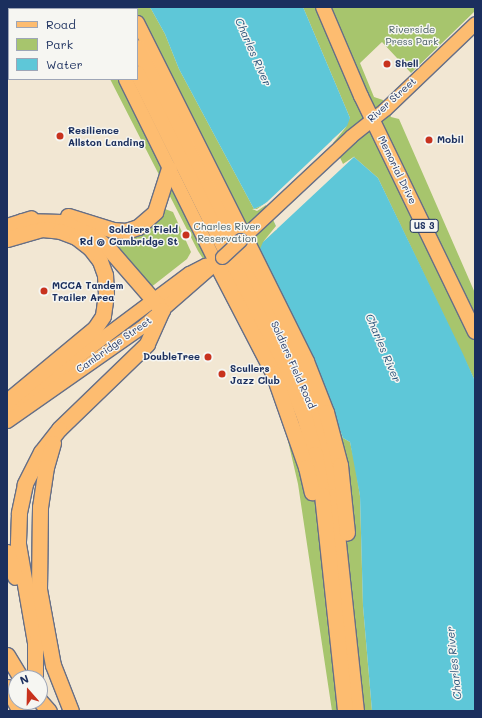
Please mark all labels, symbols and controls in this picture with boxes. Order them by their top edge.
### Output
legend [8,8,138,80]
text: Road [46,16,76,32]
water label: Charles River [232,16,274,88]
park label: Riverside Press Park [386,23,438,46]
text: Park [46,36,73,52]
text: Water [46,56,83,72]
place label: Shell [395,58,418,70]
marker: Shell [382,59,392,69]
street label: River Street [365,75,419,125]
place label: Resilience Allston Landing [68,124,144,148]
marker: Resilience Allston Landing [55,131,65,141]
street label: Memorial Drive [375,134,419,206]
place label: Mobil [437,134,464,146]
marker: Mobil [424,135,434,145]
road number: US 3 [409,219,439,233]
park label: Charles River Reservation [194,220,260,244]
place label: Soldiers Field Rd @ Cambridge St [80,223,178,246]
marker: Soldiers Field Rd @ Cambridge St [181,230,191,240]
place label: MCCA Tandem Trailer Area [52,279,124,302]
marker: MCCA Tandem Trailer Area [39,286,49,296]
water label: Charles River [363,312,403,384]
street label: Cambridge Street [74,315,154,375]
street label: Soldiers Field Road [268,319,318,411]
place label: DoubleTree [143,351,200,363]
marker: DoubleTree [203,352,213,362]
place label: Scullers Jazz Club [230,362,280,386]
marker: Scullers Jazz Club [217,369,227,379]
water label: Charles River [444,626,464,700]
north arrow [8,670,48,710]
text: N [18,671,31,688]

